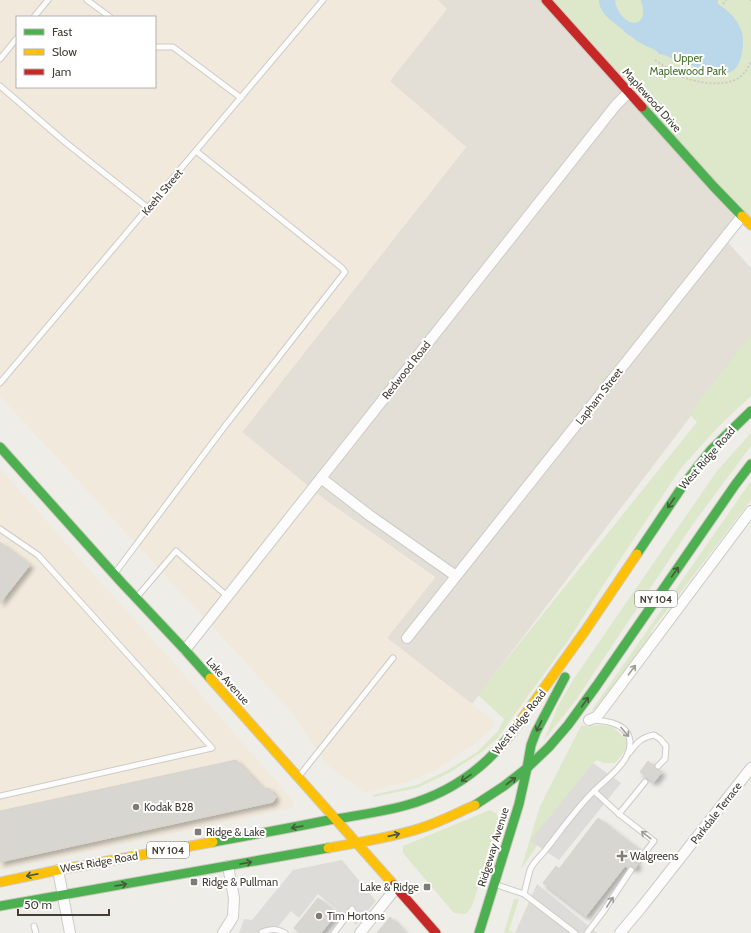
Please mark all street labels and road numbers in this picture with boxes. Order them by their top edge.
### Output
street label: Maplewood Drive [619,65,685,135]
street label: Keehl Street [139,166,186,218]
street label: Redwood Road [379,338,433,402]
street label: Lapham Street [572,364,626,427]
street label: West Ridge Road [676,424,738,492]
road number: NY 104 [635,591,677,607]
street label: Lake Avenue [203,655,253,708]
street label: West Ridge Road [489,687,549,757]
street label: Parkdale Terrace [687,779,745,847]
street label: Ridgeway Avenue [474,805,512,888]
road number: NY 104 [147,842,189,858]
street label: West Ridge Road [59,848,139,876]

